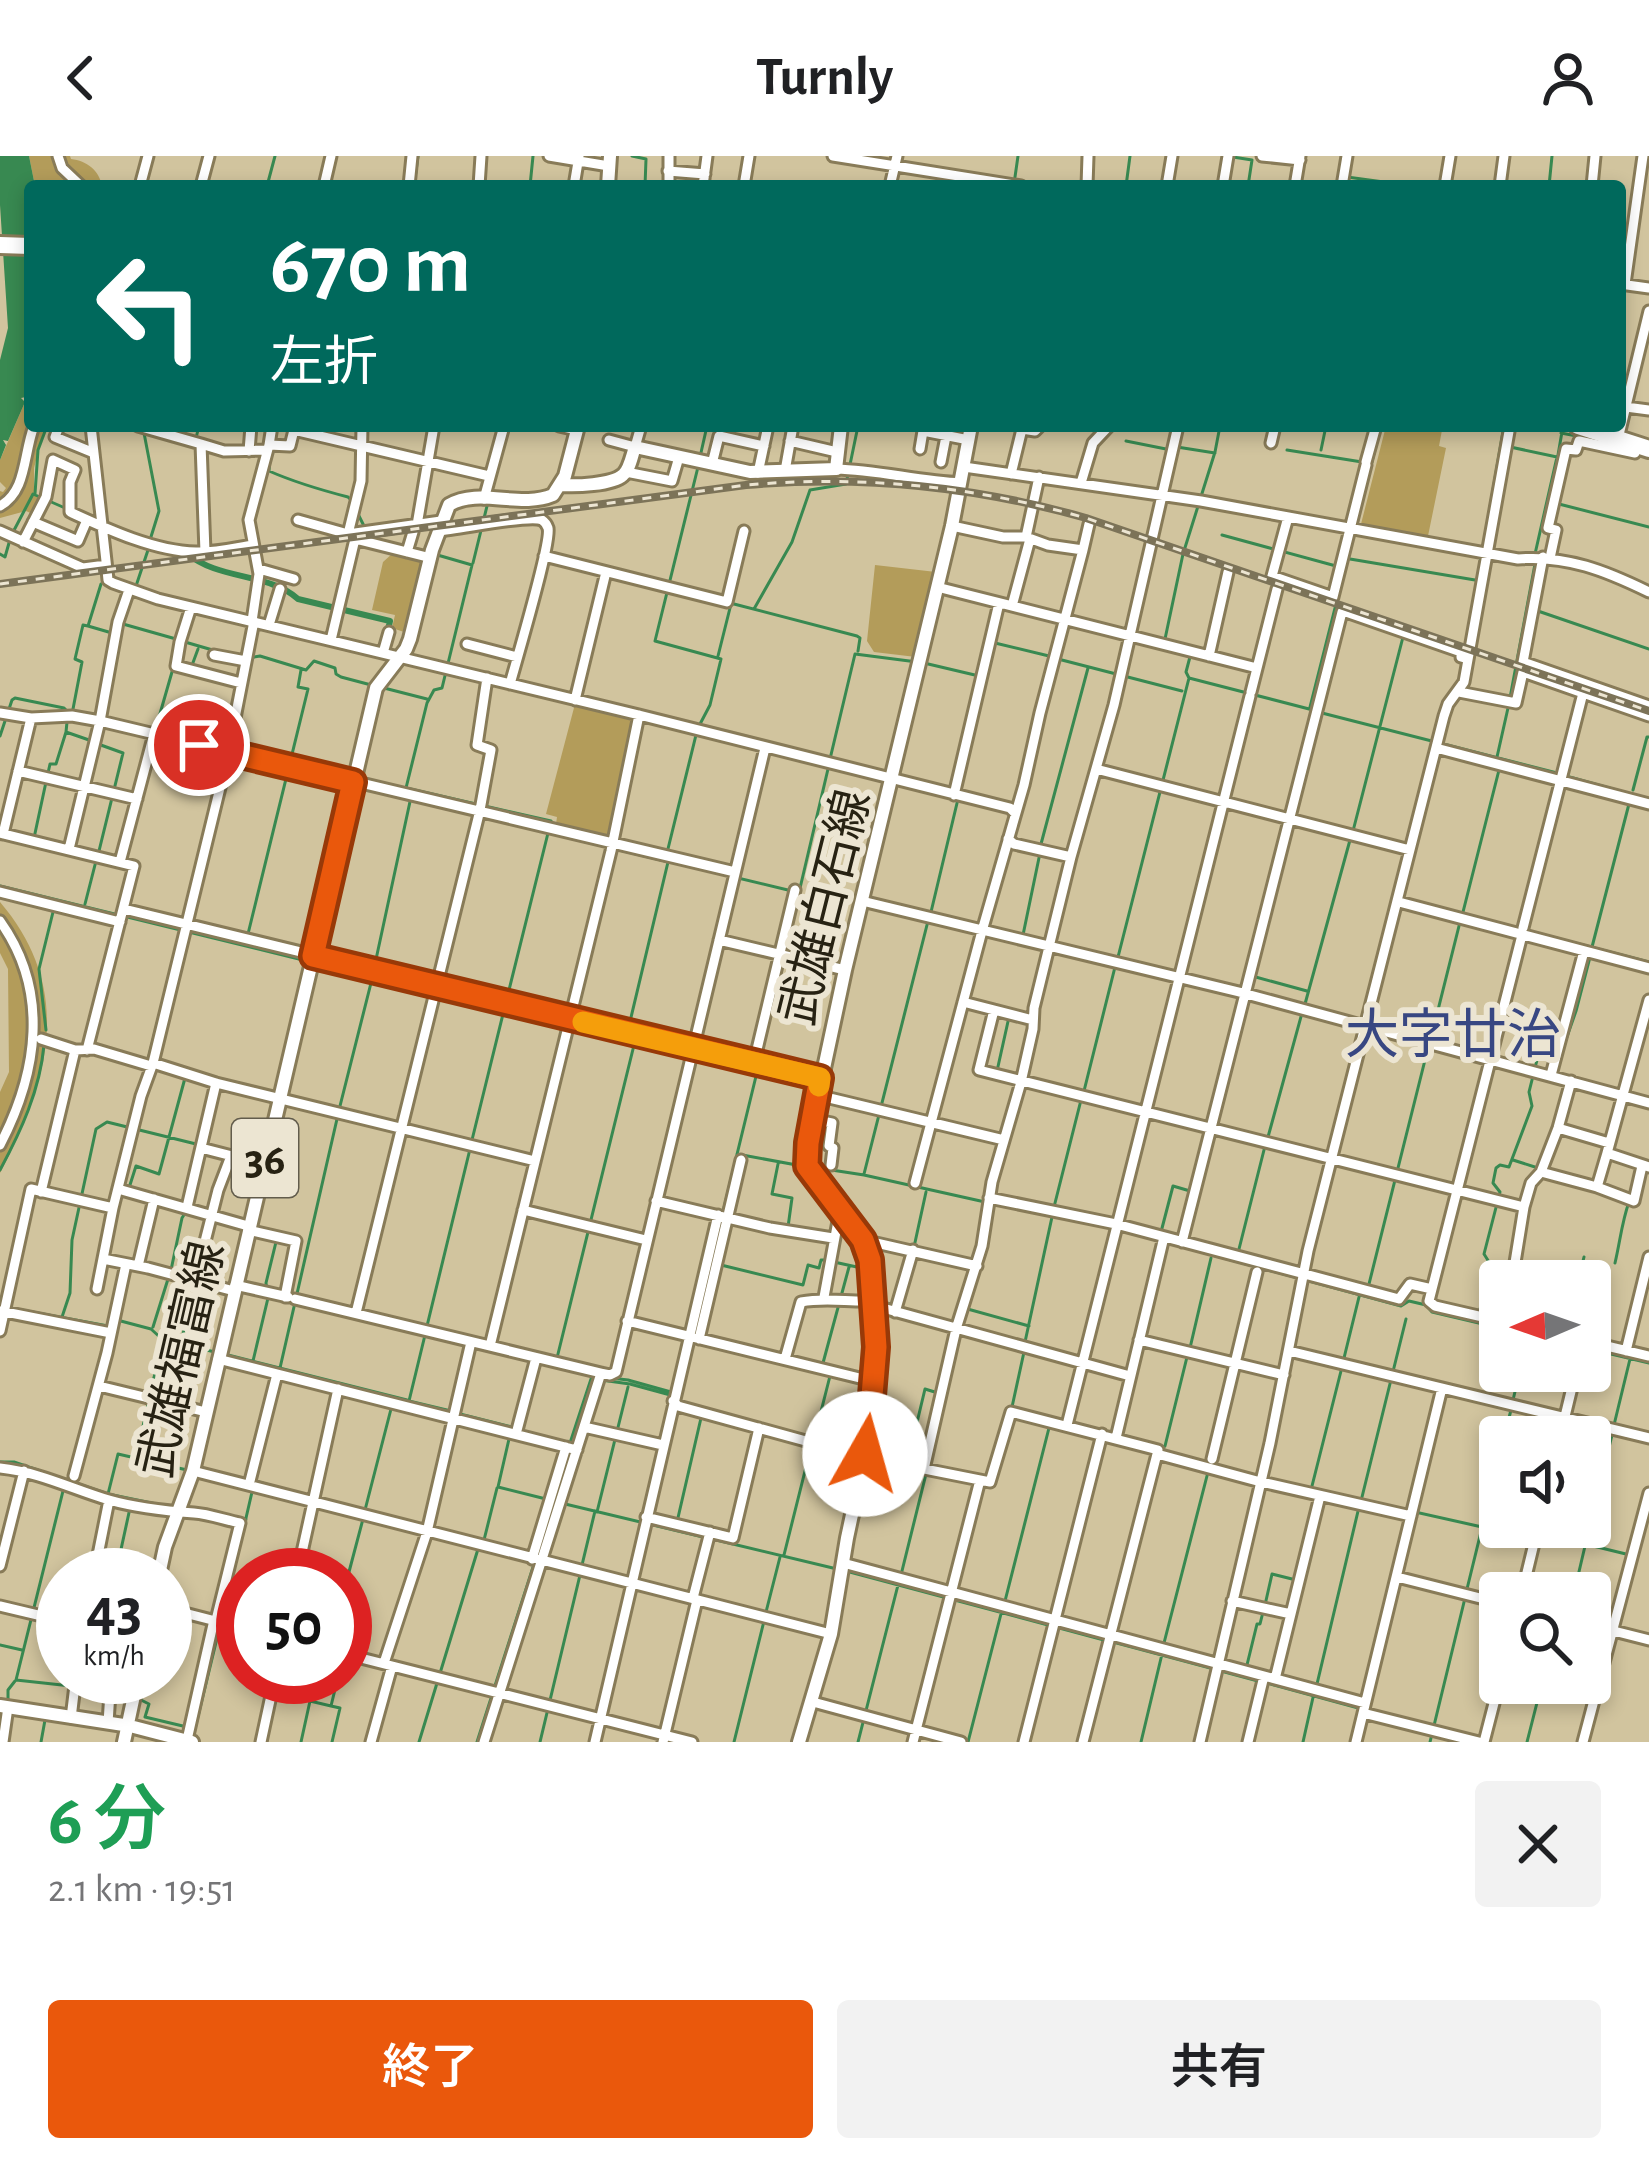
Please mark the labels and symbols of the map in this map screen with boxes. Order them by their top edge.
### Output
pin [148,694,250,796]
street label: 武雄白石線 [772,785,879,1030]
district label: 大字廿治 [1345,1007,1561,1064]
road number: 36 [232,1119,298,1197]
street label: 武雄福富線 [130,1237,233,1482]
north arrow [1479,1260,1611,1392]
position arrow [802,1391,928,1517]
speed limit sign: 50 [216,1548,372,1704]

